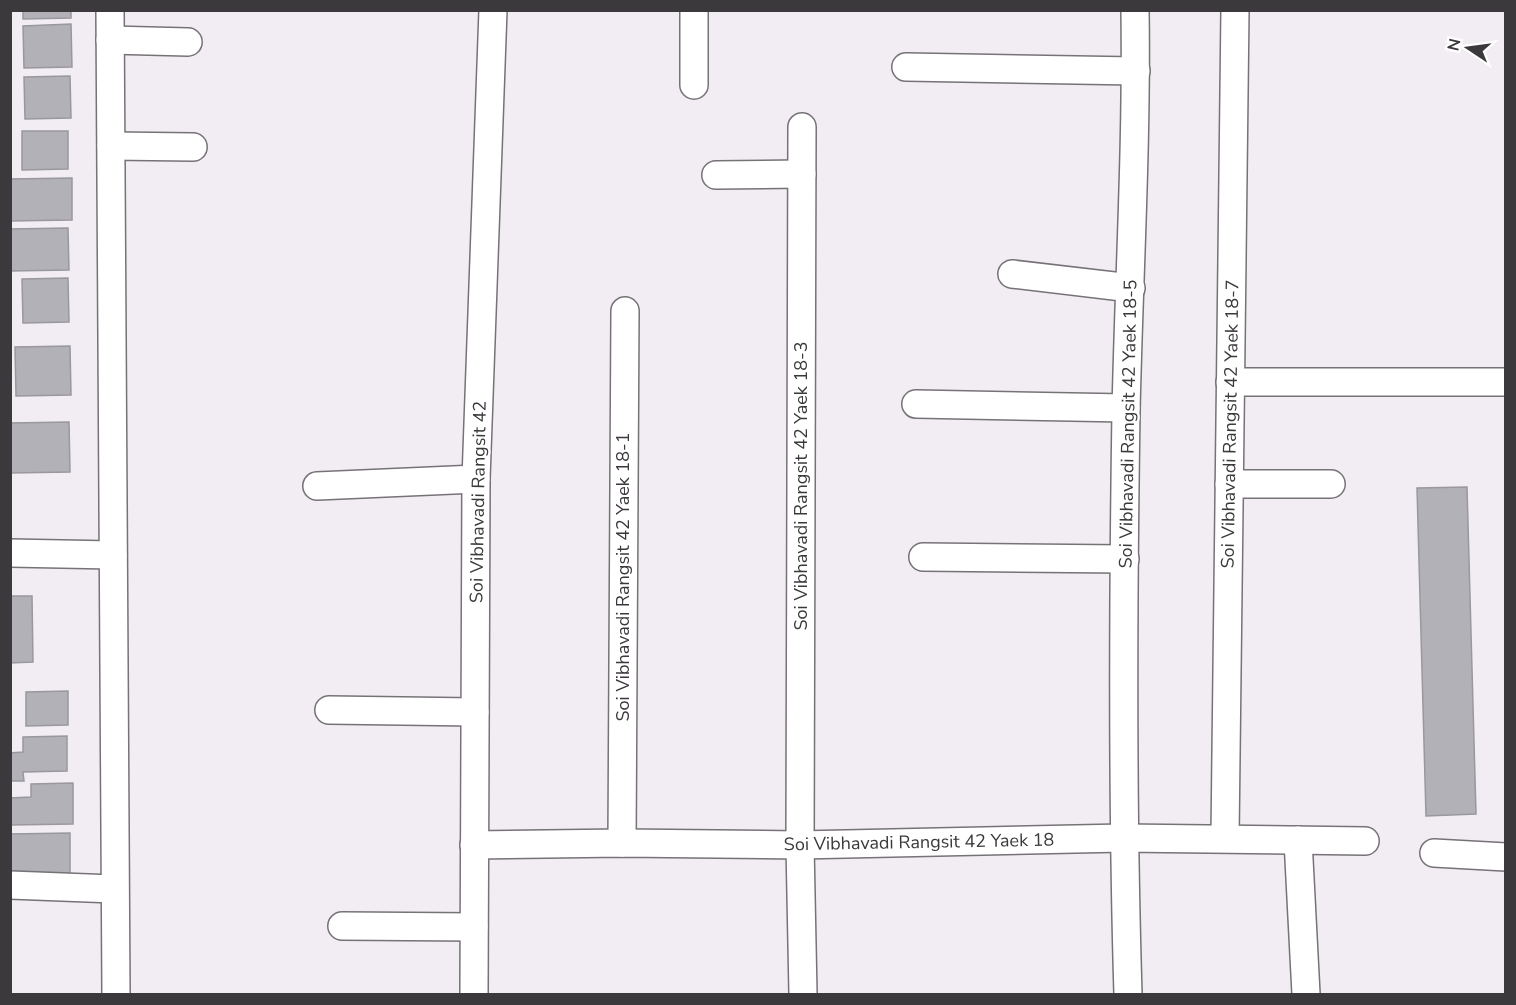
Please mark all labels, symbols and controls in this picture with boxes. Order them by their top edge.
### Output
north arrow [1438,18,1498,78]
text: N [1442,37,1466,53]
street label: Soi Vibhavadi Rangsit 42 Yaek 18-5 [1113,279,1143,569]
street label: Soi Vibhavadi Rangsit 42 Yaek 18-7 [1215,279,1245,569]
street label: Soi Vibhavadi Rangsit 42 Yaek 18-3 [789,342,813,630]
street label: Soi Vibhavadi Rangsit 42 [464,401,492,603]
street label: Soi Vibhavadi Rangsit 42 Yaek 18-1 [611,433,635,721]
street label: Soi Vibhavadi Rangsit 42 Yaek 18 [784,828,1054,856]

